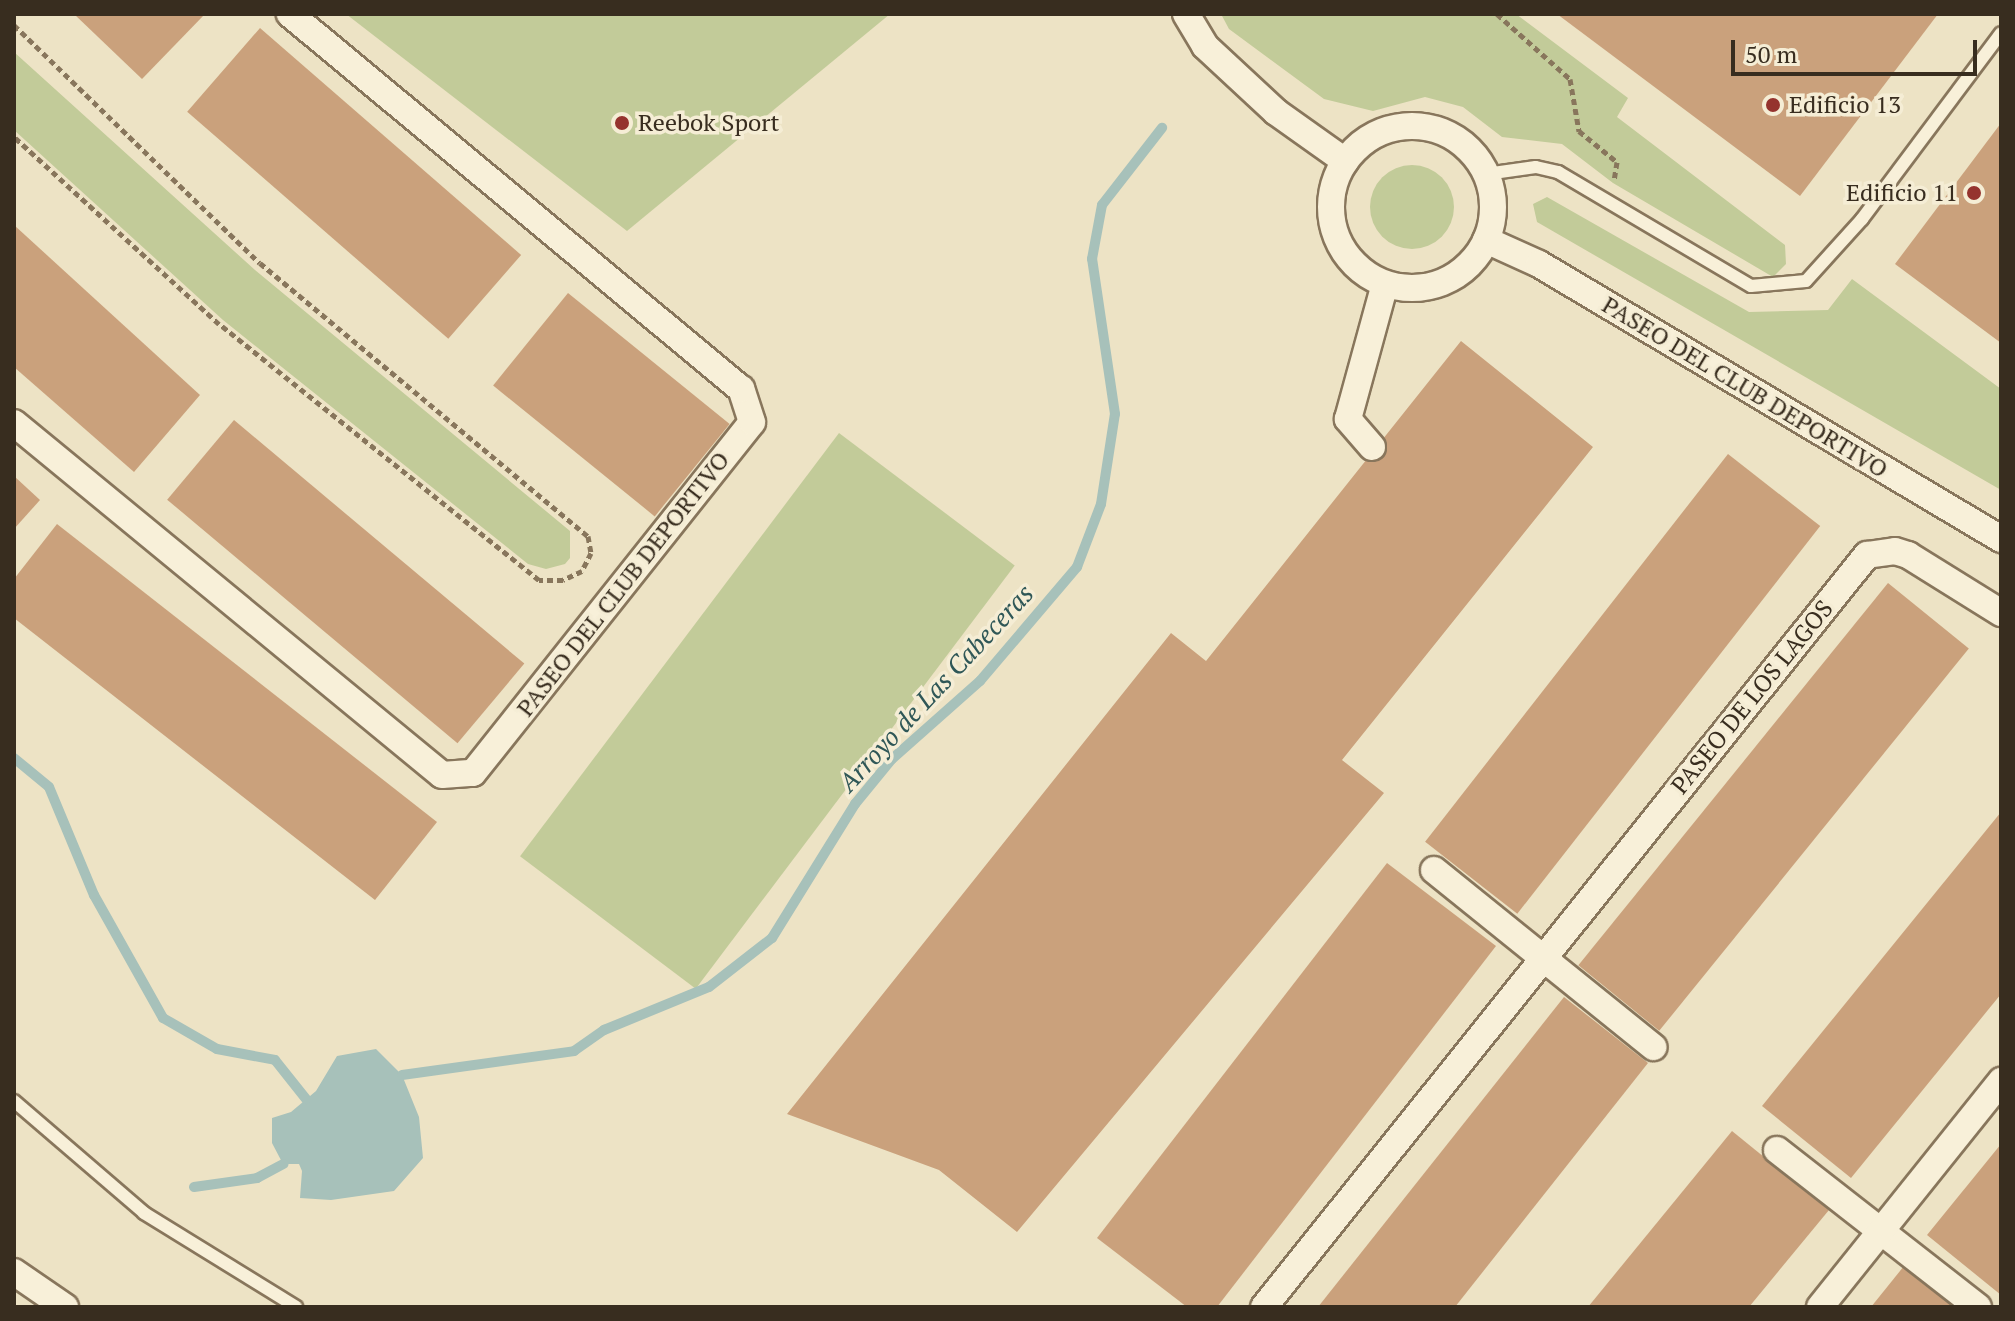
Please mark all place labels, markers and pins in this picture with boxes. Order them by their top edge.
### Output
place label: Edificio 13 [1789,91,1901,119]
marker: Edificio 13 [1764,96,1782,114]
place label: Reebok Sport [638,109,779,137]
marker: Reebok Sport [613,114,631,132]
place label: Edificio 11 [1846,179,1958,207]
marker: Edificio 11 [1965,184,1983,202]

